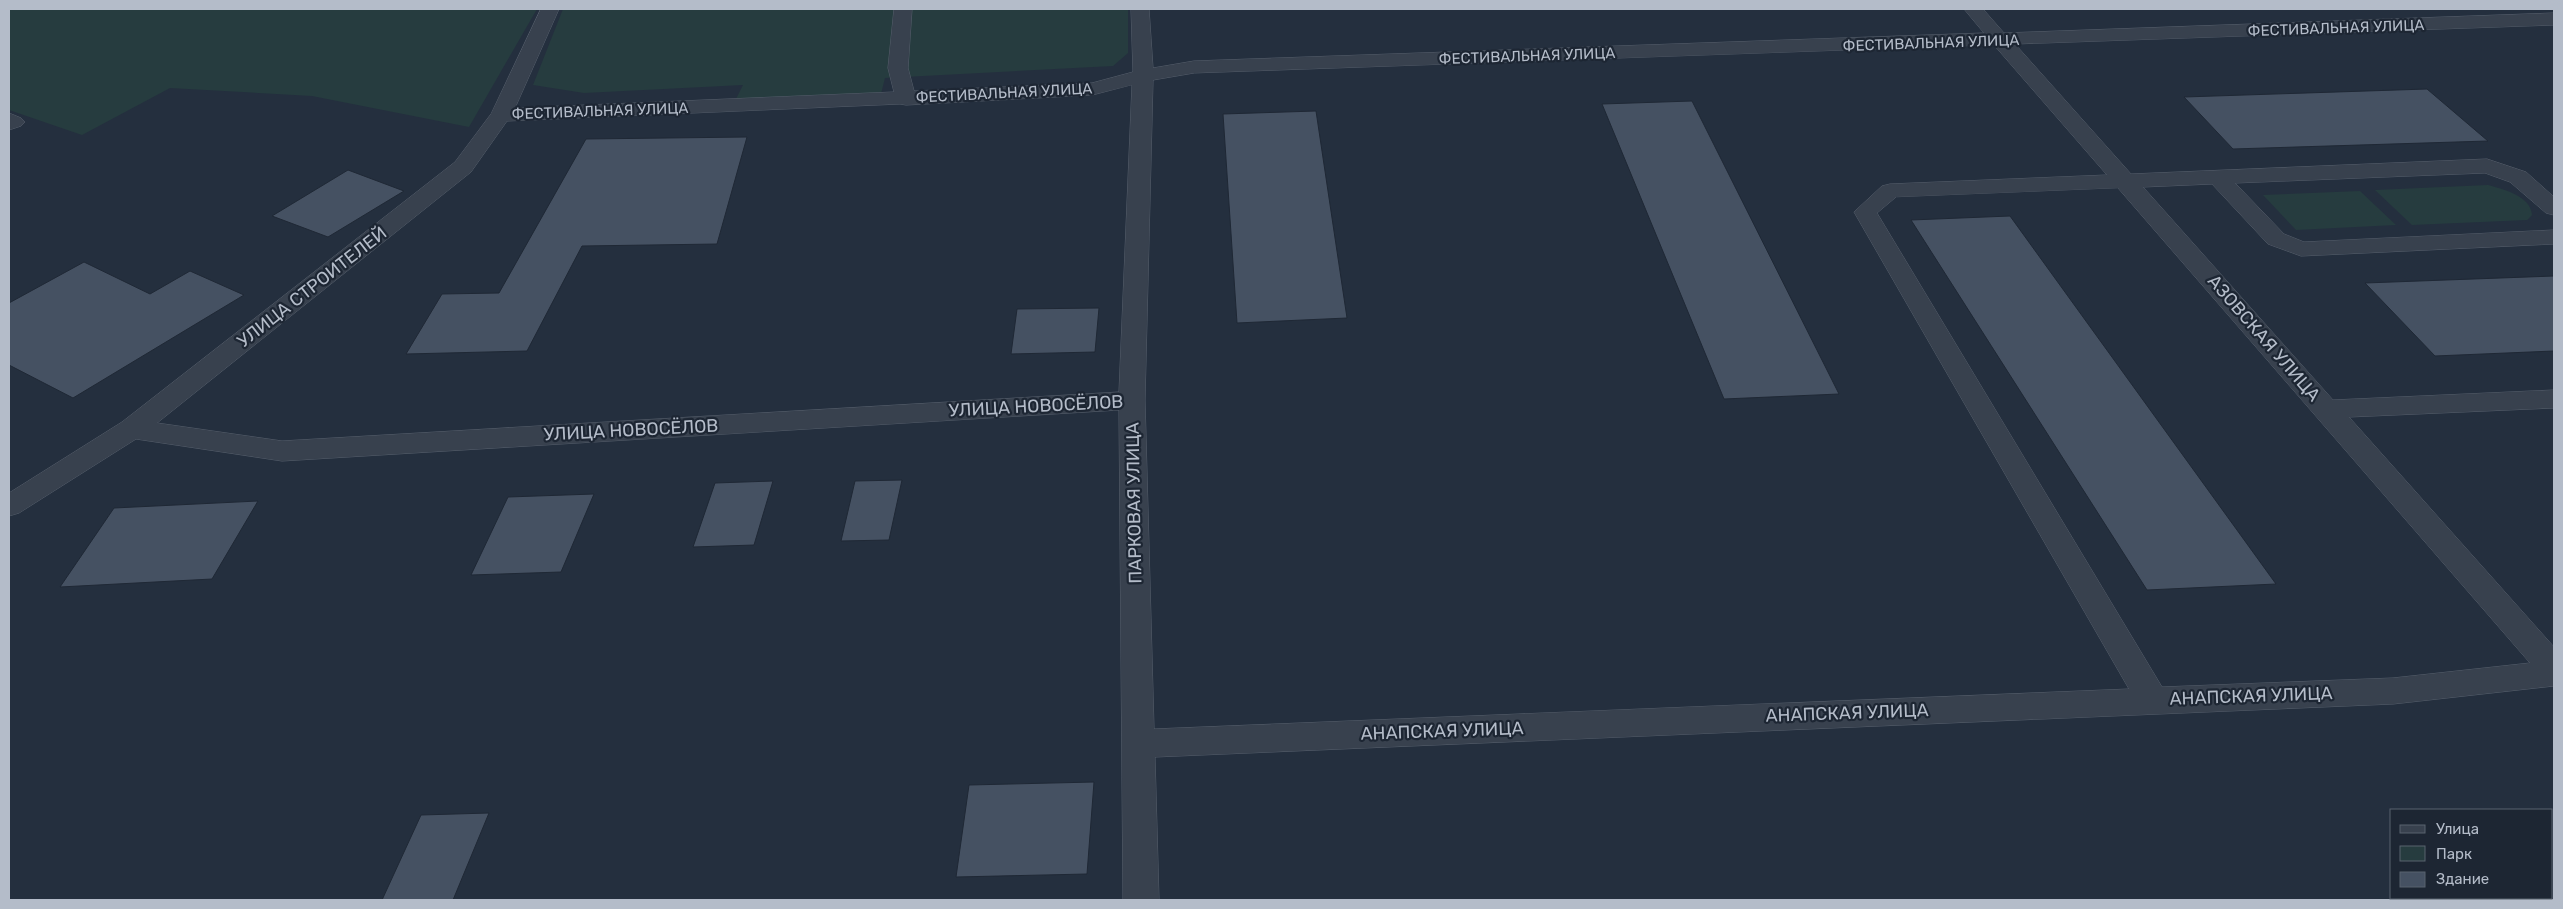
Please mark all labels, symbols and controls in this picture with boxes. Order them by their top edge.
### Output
street label: ФЕСТИВАЛЬНАЯ УЛИЦА [2247,16,2425,40]
street label: ФЕСТИВАЛЬНАЯ УЛИЦА [1842,31,2020,55]
street label: ФЕСТИВАЛЬНАЯ УЛИЦА [1438,44,1616,68]
street label: ФЕСТИВАЛЬНАЯ УЛИЦА [915,79,1093,107]
street label: ФЕСТИВАЛЬНАЯ УЛИЦА [511,99,689,123]
street label: УЛИЦА СТРОИТЕЛЕЙ [233,222,391,352]
street label: АЗОВСКАЯ УЛИЦА [2203,270,2325,406]
street label: УЛИЦА НОВОСЁЛОВ [948,390,1124,422]
street label: УЛИЦА НОВОСЁЛОВ [543,414,719,446]
street label: ПАРКОВАЯ УЛИЦА [1122,422,1146,584]
street label: АНАПСКАЯ УЛИЦА [2169,682,2333,710]
street label: АНАПСКАЯ УЛИЦА [1765,699,1929,727]
street label: АНАПСКАЯ УЛИЦА [1360,717,1524,745]
legend [2390,809,2553,899]
text: Улица [2436,820,2479,838]
text: Парк [2436,845,2472,863]
text: Здание [2436,870,2489,888]

